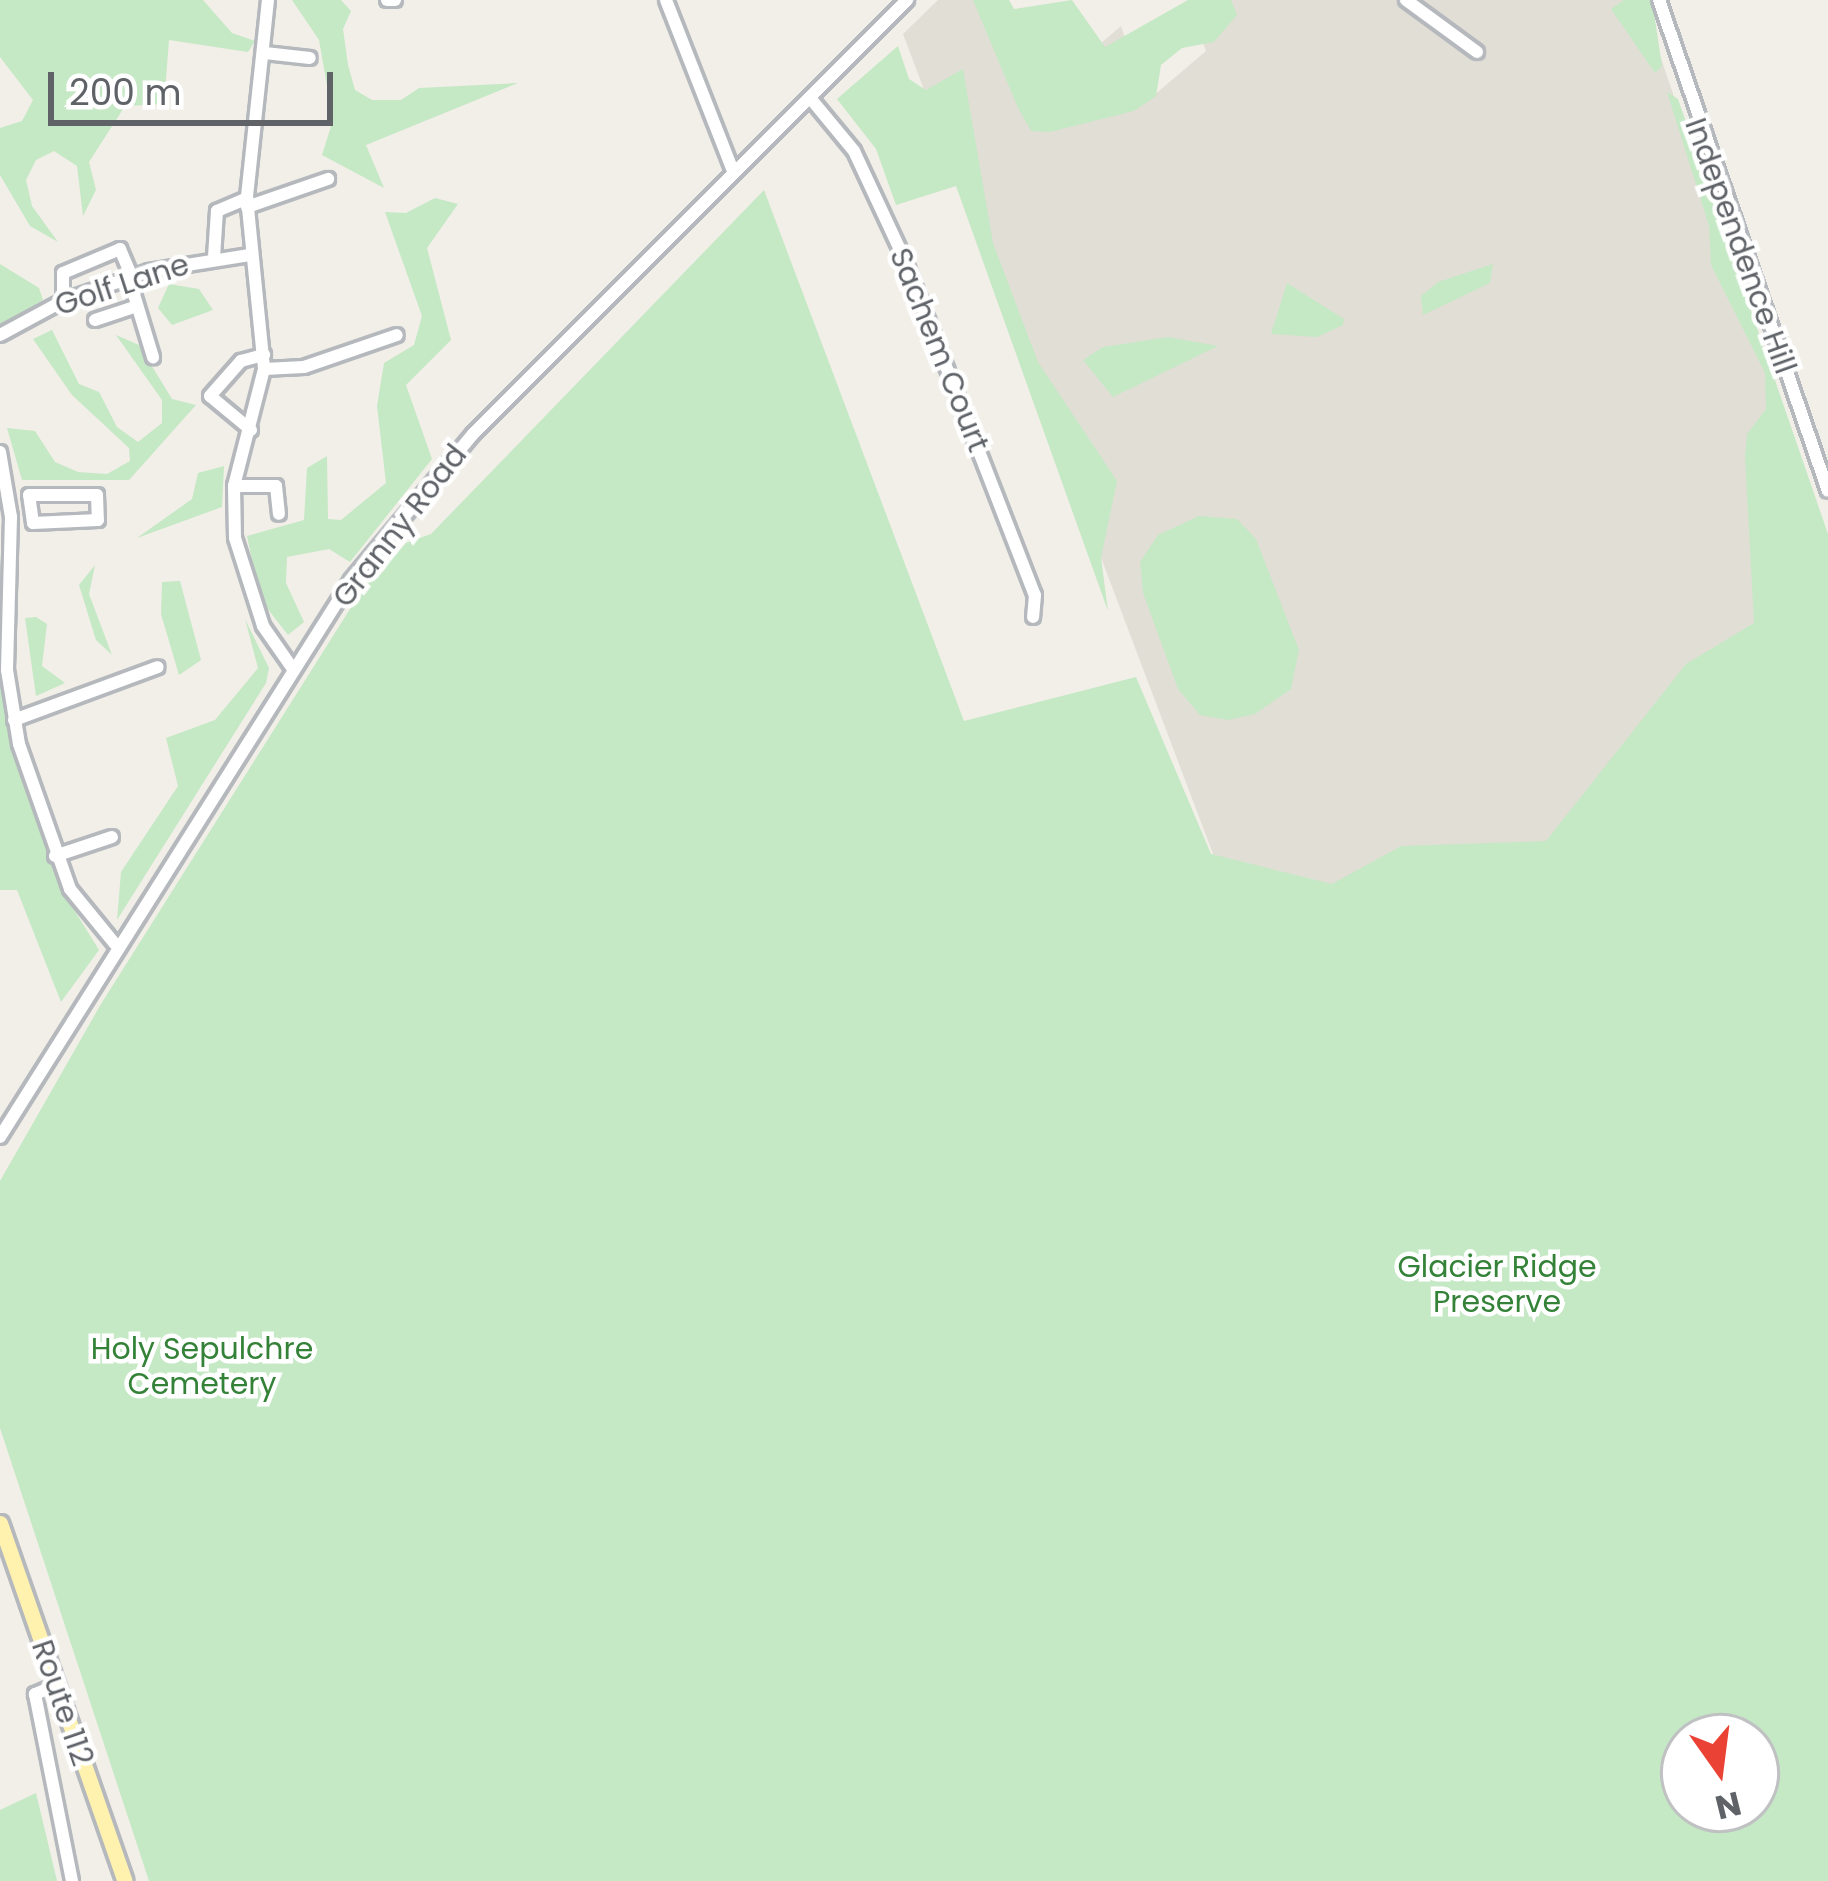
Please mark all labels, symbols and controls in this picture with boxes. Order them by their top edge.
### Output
scale bar [54,48,339,122]
text: 200 m [69,67,182,118]
street label: Independence Hill [1677,113,1803,379]
street label: Sachem Court [882,243,996,457]
street label: Golf Lane [50,246,194,324]
street label: Granny Road [325,438,475,614]
park label: Glacier Ridge Preserve [1397,1249,1597,1320]
park label: Holy Sepulchre Cemetery [91,1331,313,1402]
street label: Route 112 [24,1635,100,1771]
north arrow [1660,1713,1780,1833]
text: N [1710,1780,1746,1831]

